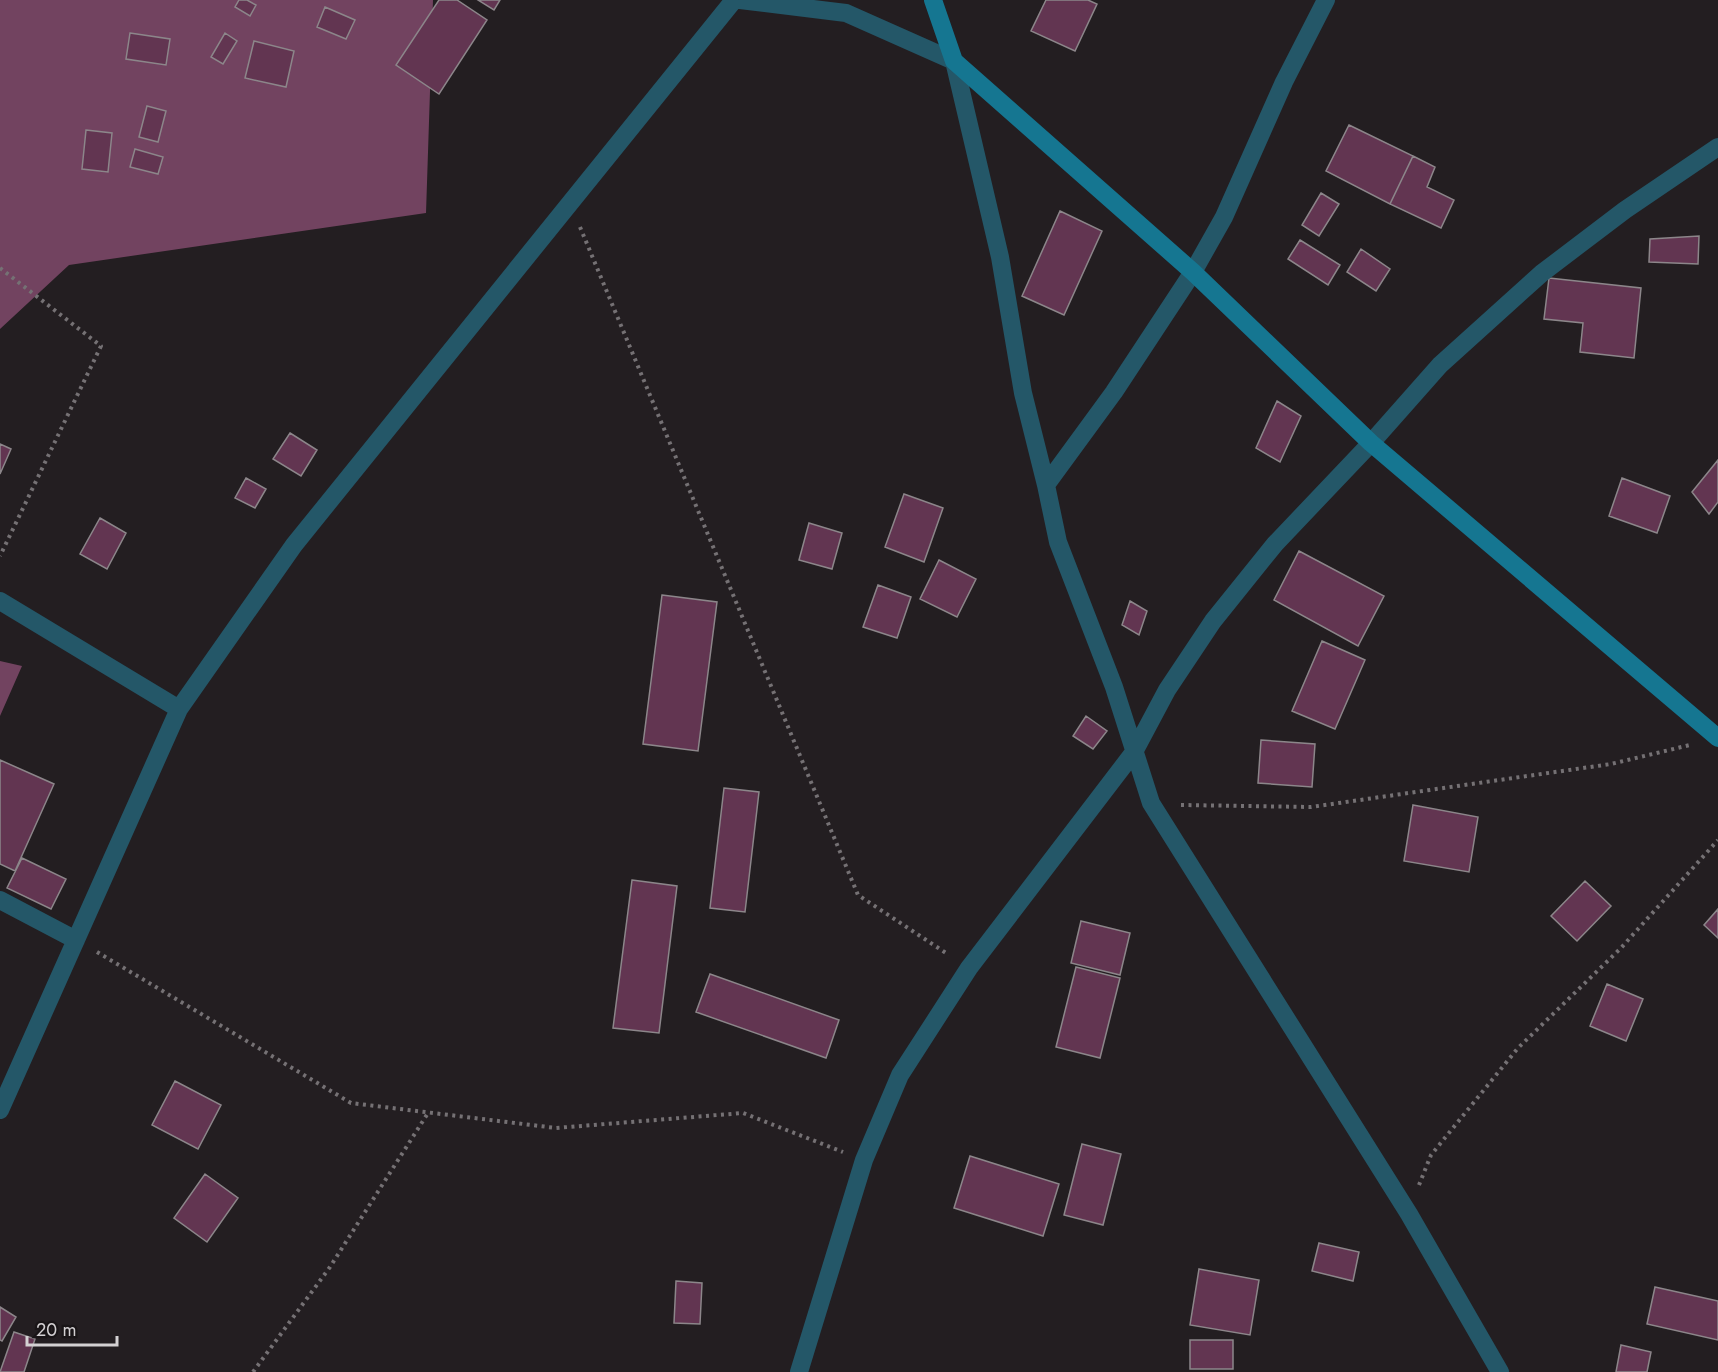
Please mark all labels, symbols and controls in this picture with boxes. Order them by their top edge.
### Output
scale bar [27,1309,117,1347]
text: 20 m [36,1317,76,1343]

